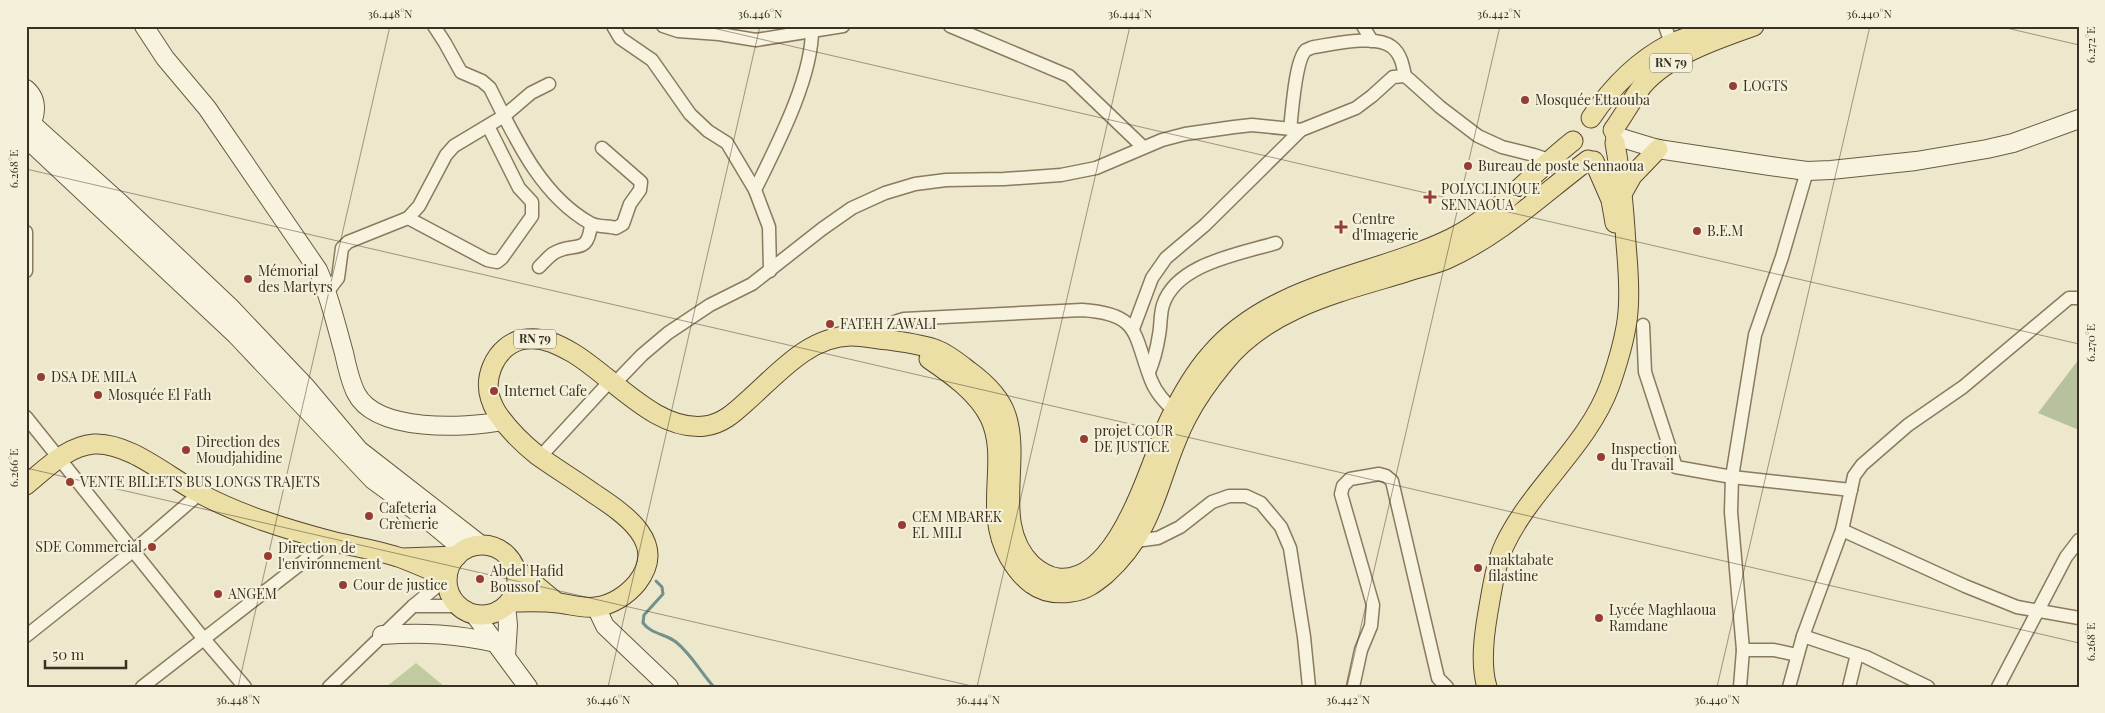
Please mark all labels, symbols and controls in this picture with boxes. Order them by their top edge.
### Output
text: 36.448°N [367,5,413,21]
text: 36.446°N [737,5,783,21]
text: 36.444°N [1108,5,1153,21]
text: 36.442°N [1477,5,1522,21]
text: 36.440°N [1846,5,1892,21]
text: 6.272°E [2082,27,2098,63]
road number: RN 79 [1650,54,1692,72]
place label: LOGTS [1743,76,1788,95]
marker: LOGTS [1727,80,1739,92]
place label: Mosquée Ettaouba [1535,90,1650,109]
marker: Mosquée Ettaouba [1519,94,1531,106]
text: 6.268°E [5,150,21,188]
place label: Bureau de poste Sennaoua [1478,156,1644,175]
marker: Bureau de poste Sennaoua [1462,160,1474,172]
place label: POLYCLINIQUE SENNAOUA [1441,179,1540,214]
marker: POLYCLINIQUE SENNAOUA [1423,190,1437,204]
place label: Centre d'Imagerie [1352,209,1419,244]
marker: Centre d'Imagerie [1334,220,1348,234]
place label: B.E.M [1707,221,1744,240]
marker: B.E.M [1691,225,1703,237]
place label: Mémorial des Martyrs [258,261,333,296]
marker: Mémorial des Martyrs [242,273,254,285]
place label: FATEH ZAWALI [840,314,937,333]
marker: FATEH ZAWALI [824,318,836,330]
text: 6.270°E [2082,324,2098,362]
road number: RN 79 [514,329,556,348]
place label: DSA DE MILA [51,367,137,386]
marker: DSA DE MILA [35,371,47,383]
place label: Internet Cafe [504,381,587,400]
place label: Mosquée El Fath [108,385,212,404]
marker: Internet Cafe [488,385,500,397]
marker: Mosquée El Fath [92,389,104,401]
place label: projet COUR DE JUSTICE [1094,421,1174,456]
place label: Direction des Moudjahidine [196,432,283,467]
marker: projet COUR DE JUSTICE [1078,433,1090,445]
place label: Inspection du Travail [1611,439,1678,474]
marker: Direction des Moudjahidine [180,444,192,456]
text: 6.266°E [5,449,21,487]
marker: Inspection du Travail [1595,451,1607,463]
place label: VENTE BILLETS BUS LONGS TRAJETS [79,472,320,491]
marker: VENTE BILLETS BUS LONGS TRAJETS [64,476,76,488]
place label: Cafeteria Crèmerie [379,498,439,533]
place label: CEM MBAREK EL MILI [912,507,1003,542]
marker: Cafeteria Crèmerie [363,510,375,522]
marker: CEM MBAREK EL MILI [896,519,908,531]
place label: SDE Commercial [35,537,142,556]
place label: Direction de l'environnement [278,538,382,573]
marker: SDE Commercial [146,541,158,553]
marker: Direction de l'environnement [262,550,274,562]
place label: maktabate filastine [1488,550,1554,585]
place label: Abdel Hafid Boussof [489,561,564,596]
marker: maktabate filastine [1472,562,1484,574]
marker: Abdel Hafid Boussof [474,573,486,585]
place label: Cour de justice [353,575,448,594]
marker: Cour de justice [337,579,349,591]
place label: ANGEM [227,584,277,603]
marker: ANGEM [212,588,224,600]
place label: Lycée Maghlaoua Ramdane [1609,600,1716,635]
marker: Lycée Maghlaoua Ramdane [1593,612,1605,624]
text: 6.268°E [2082,623,2098,661]
scale bar [45,638,126,670]
text: 50 m [52,644,85,664]
text: 36.448°N [215,691,261,707]
text: 36.446°N [585,691,631,707]
text: 36.444°N [956,691,1001,707]
text: 36.442°N [1326,691,1371,707]
text: 36.440°N [1694,691,1740,707]

